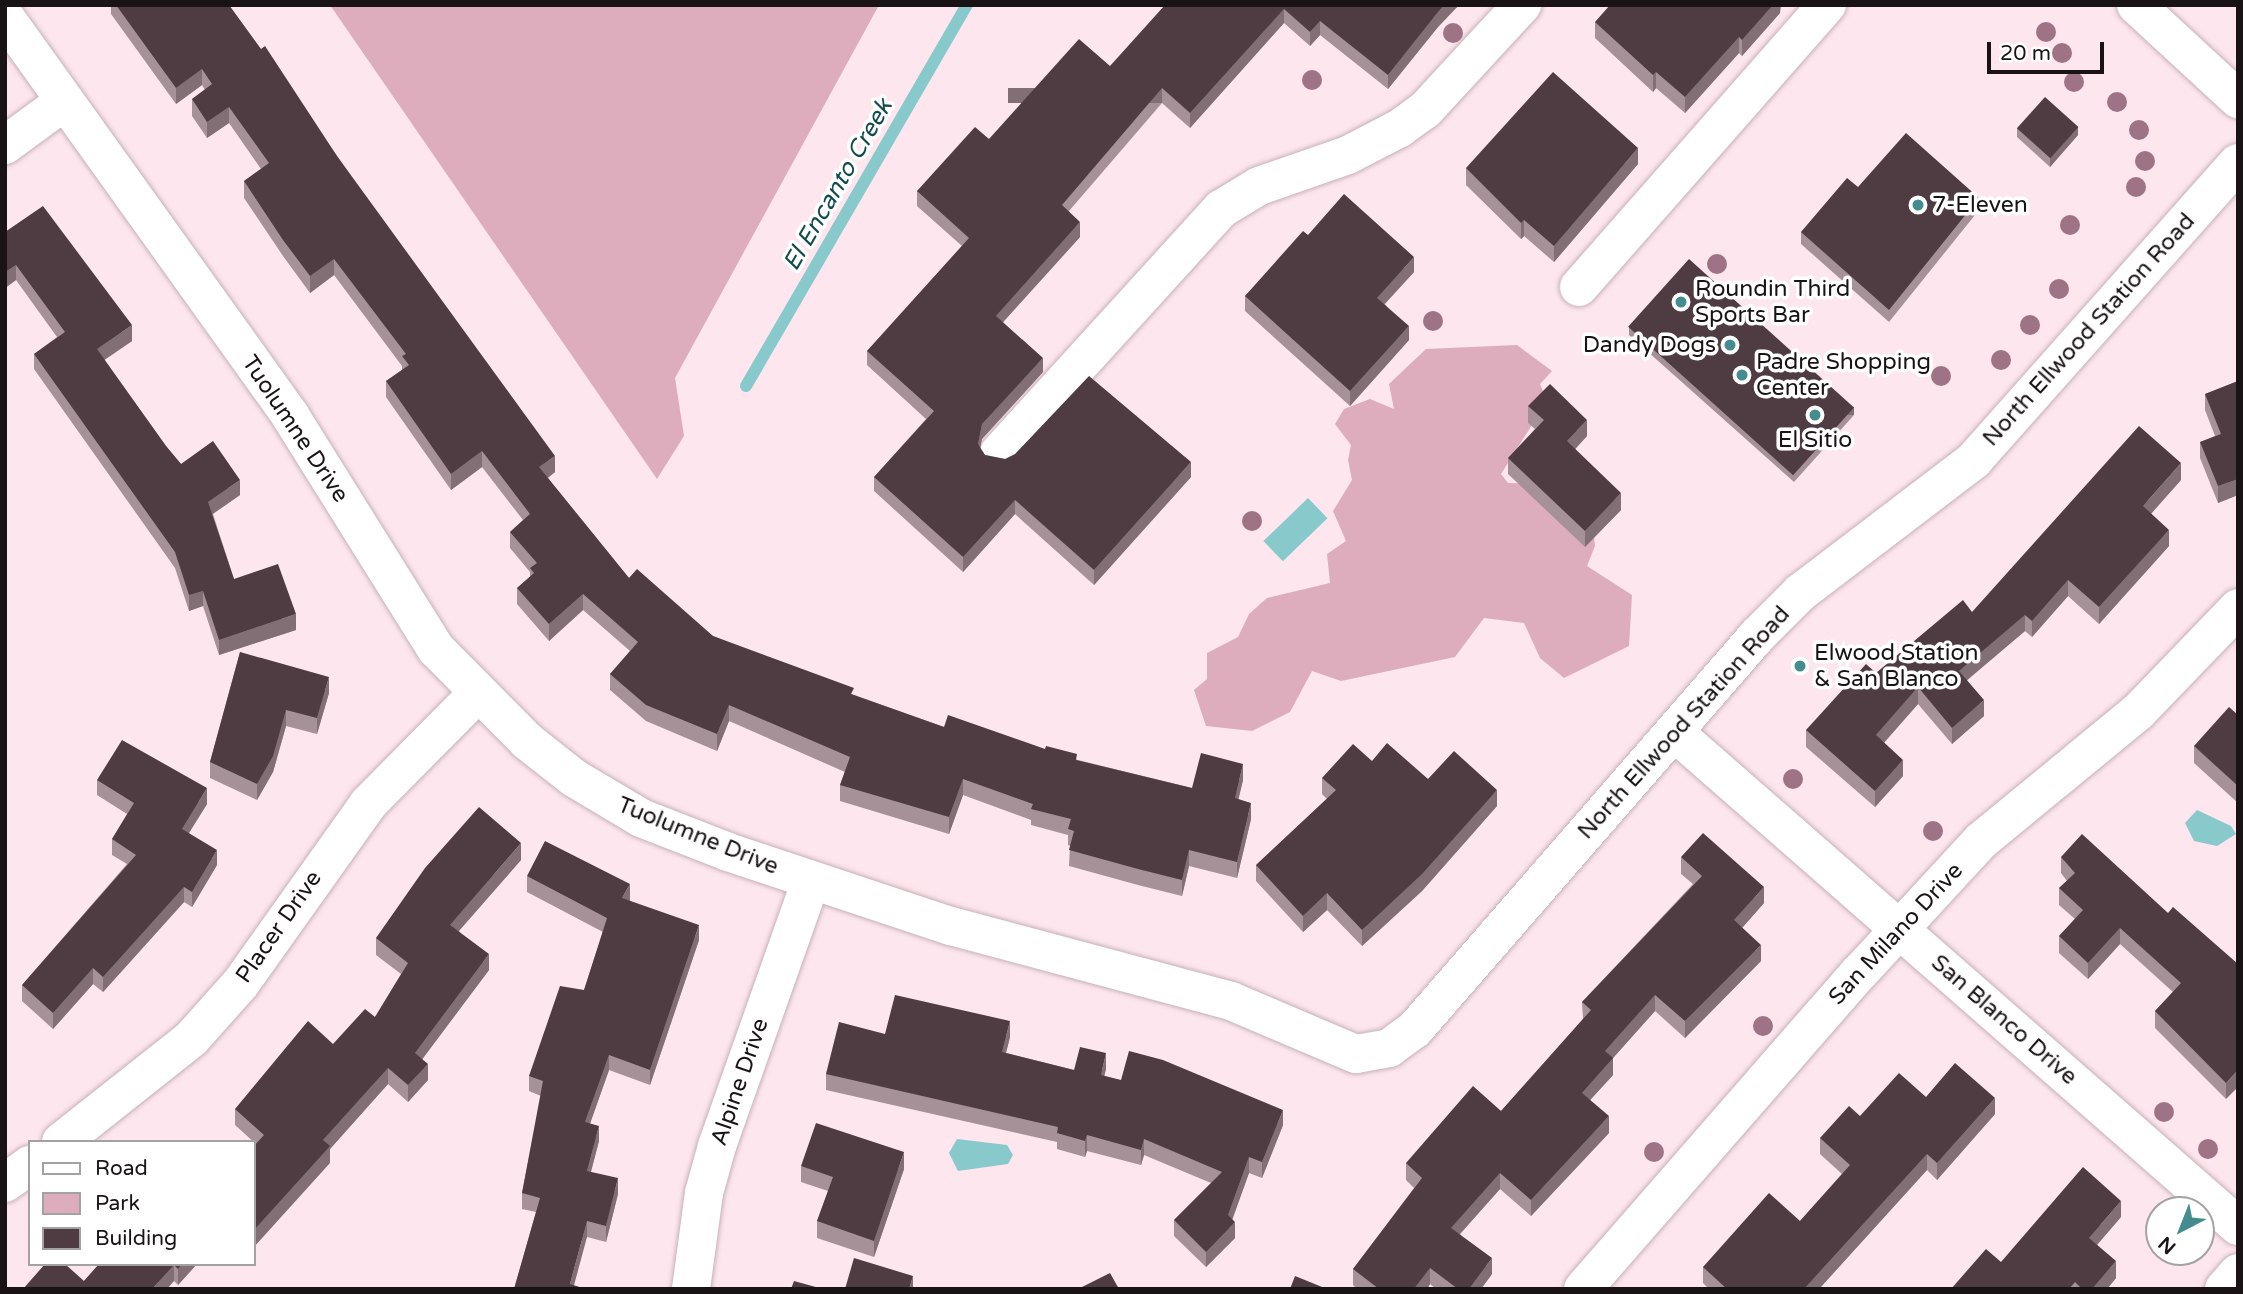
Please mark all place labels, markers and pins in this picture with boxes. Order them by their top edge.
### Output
place label: 7-Eleven [1932,191,2028,219]
marker: 7-Eleven [1910,197,1926,213]
place label: Roundin Third Sports Bar [1695,275,1850,329]
marker: Roundin Third Sports Bar [1673,294,1689,310]
place label: Dandy Dogs [1583,331,1716,359]
marker: Dandy Dogs [1722,337,1738,353]
place label: Padre Shopping Center [1756,348,1931,402]
marker: Padre Shopping Center [1734,367,1750,383]
marker: El Sitio [1807,407,1823,423]
place label: El Sitio [1778,426,1852,454]
place label: Elwood Station & San Blanco [1814,639,1979,693]
marker: Elwood Station & San Blanco [1792,658,1808,674]

